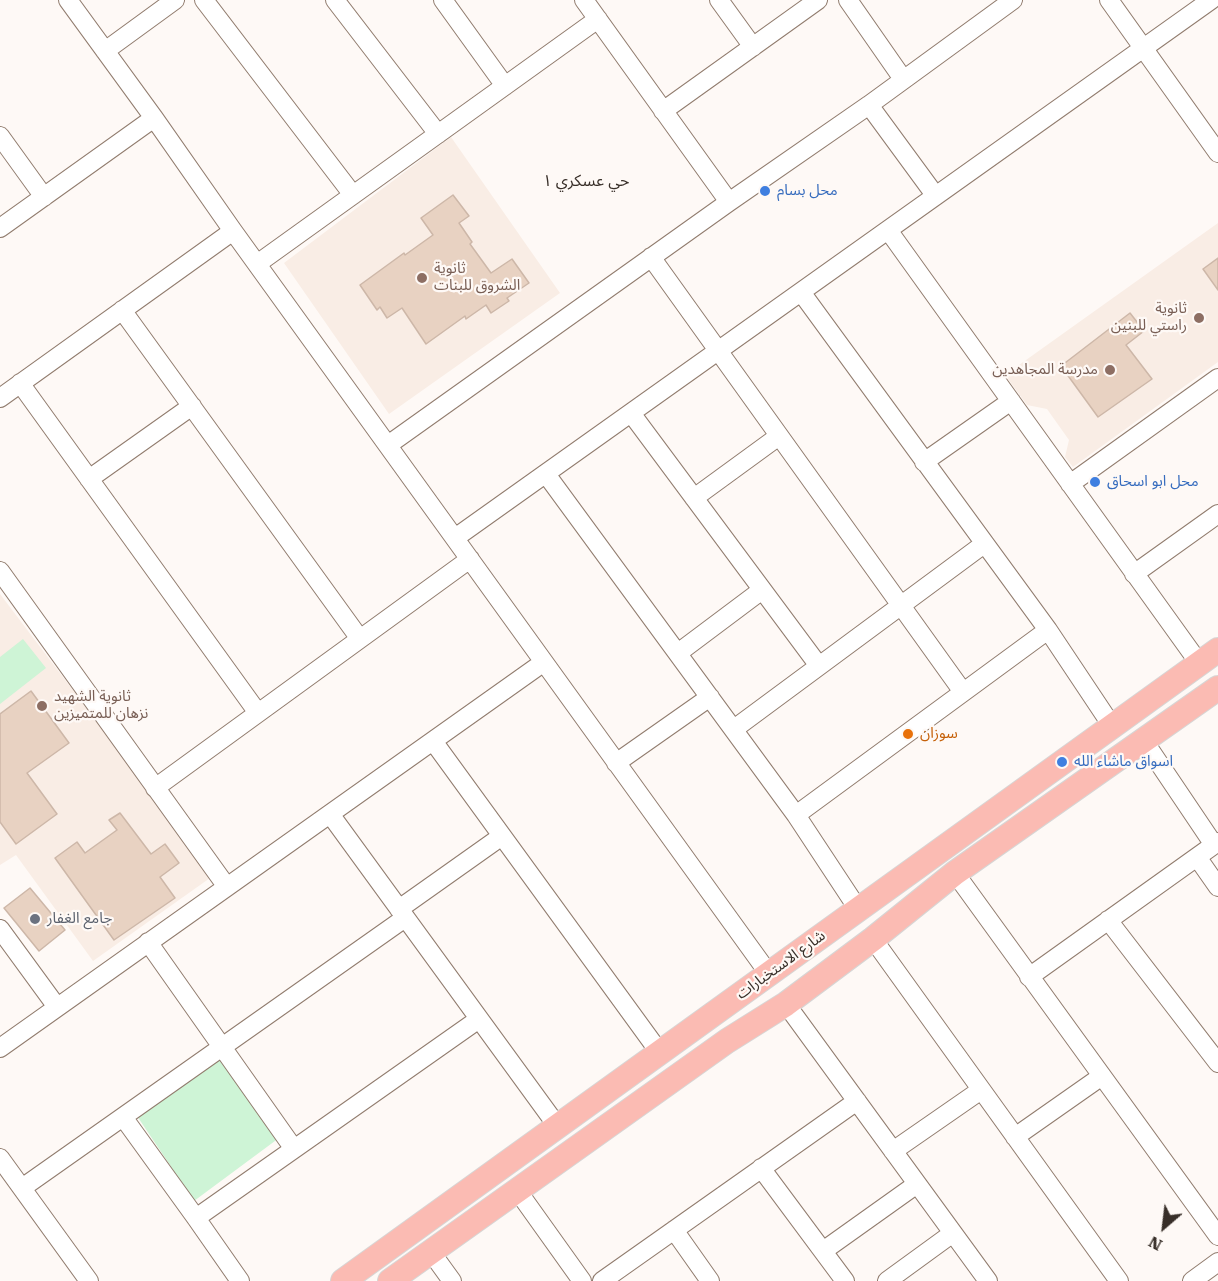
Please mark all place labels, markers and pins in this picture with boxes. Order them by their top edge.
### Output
place label: محل بسام [777,182,838,200]
marker: محل بسام [758,184,772,198]
place label: ثانوية الشروق للبنات [434,260,520,295]
marker: ثانوية الشروق للبنات [415,271,429,285]
place label: ثانوية راستي للبنين [1111,300,1187,335]
marker: ثانوية راستي للبنين [1192,311,1206,325]
place label: مدرسة المجاهدين [992,361,1098,379]
marker: مدرسة المجاهدين [1103,363,1117,377]
place label: محل ابو اسحاق [1107,473,1199,491]
marker: محل ابو اسحاق [1088,475,1102,489]
place label: ثانوية الشهيد نزهان للمتميزين [54,688,148,723]
marker: ثانوية الشهيد نزهان للمتميزين [35,699,49,713]
place label: سوزان [920,725,958,743]
marker: سوزان [901,727,915,741]
place label: اسواق ماشاء الله [1074,753,1173,771]
marker: اسواق ماشاء الله [1055,755,1069,769]
place label: جامع الغفار [47,910,112,928]
marker: جامع الغفار [28,912,42,926]

